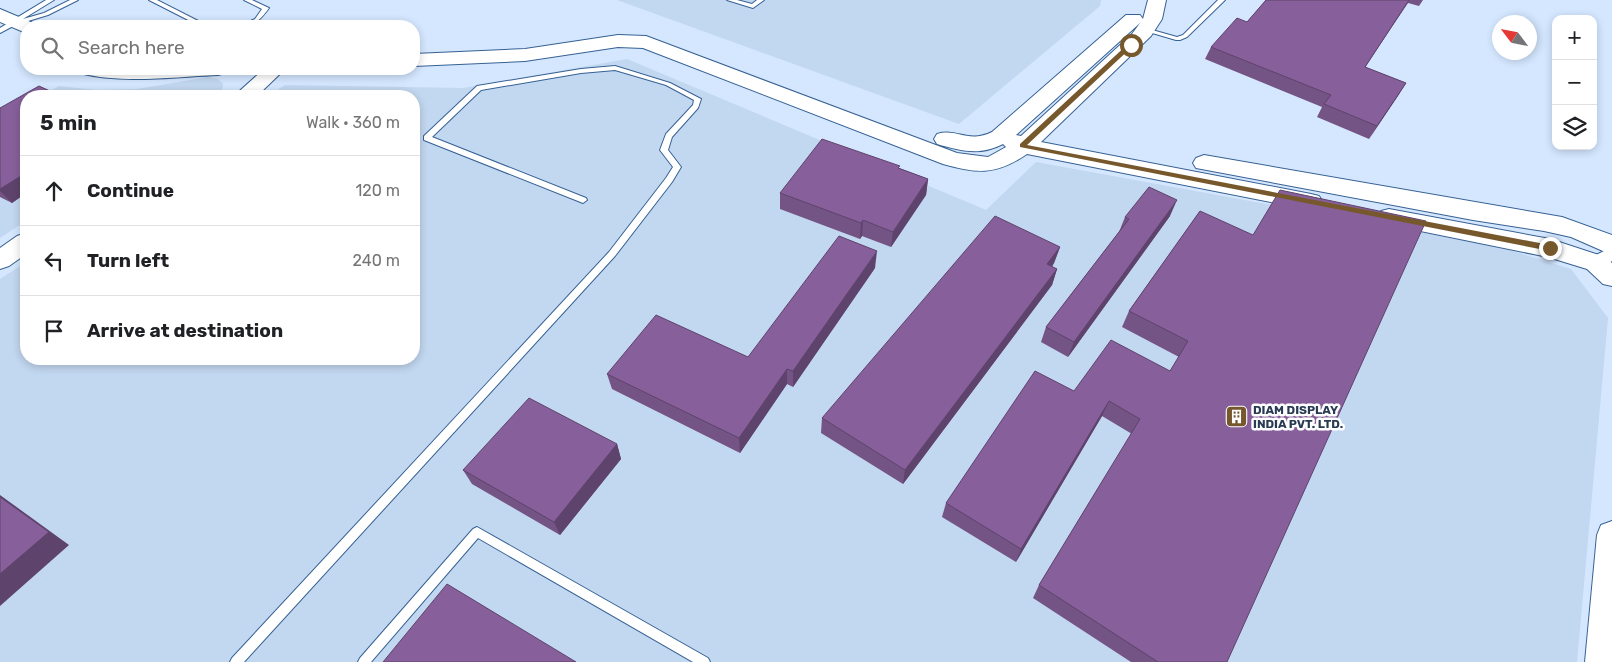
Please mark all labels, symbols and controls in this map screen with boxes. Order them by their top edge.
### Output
north arrow [1492,15,1537,60]
map controls [1552,15,1597,150]
button: + [1552,15,1597,60]
search box [20,20,420,75]
icon: search [38,34,66,62]
route start [1120,34,1143,57]
text: Search here [78,36,185,59]
button: − [1552,60,1597,105]
button: layers [1552,105,1597,150]
text: 5 min [40,110,97,135]
text: Walk · 360 m [306,113,400,132]
icon: ahead [40,177,68,205]
text: Continue [87,179,174,202]
text: 120 m [355,181,400,200]
route end [1539,237,1562,260]
icon: left [40,247,68,275]
text: Turn left [87,249,169,272]
text: 240 m [353,251,400,270]
icon: arrive [40,317,68,345]
text: Arrive at destination [87,319,283,342]
place label: DIAM DISPLAY INDIA PVT. LTD. [1253,403,1343,431]
building icon: DIAM DISPLAY INDIA PVT. LTD. [1225,405,1249,429]

